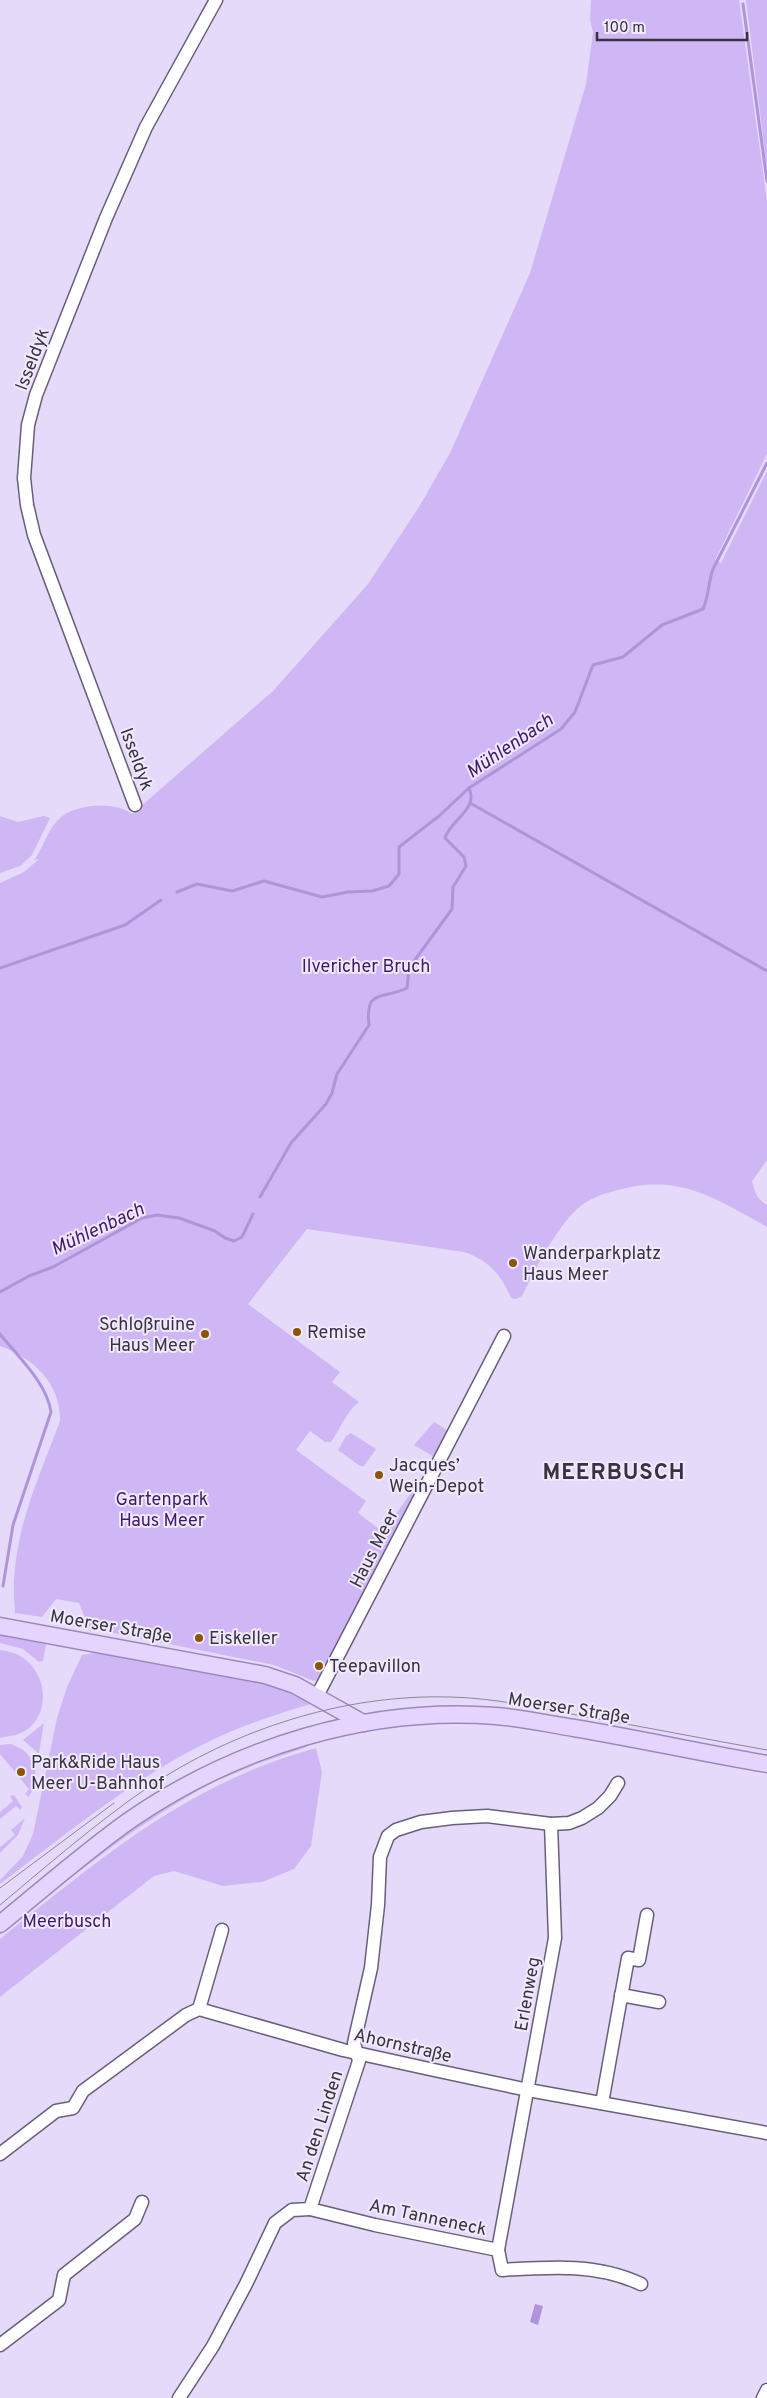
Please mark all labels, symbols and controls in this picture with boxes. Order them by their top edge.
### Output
scale bar [597,10,747,42]
text: 100 m [604,19,645,38]
street label: Isseldyk [11,325,56,394]
water label: Mühlenbach [462,708,559,785]
street label: Isseldyk [114,725,158,794]
park label: Ilvericher Bruch [302,956,430,979]
water label: Mühlenbach [47,1197,149,1262]
place label: Wanderparkplatz Haus Meer [523,1243,661,1287]
marker: Wanderparkplatz Haus Meer [507,1257,519,1269]
place label: Schloßruine Haus Meer [99,1314,195,1358]
place label: Remise [307,1322,366,1345]
marker: Remise [291,1326,303,1338]
marker: Schloßruine Haus Meer [199,1328,211,1340]
place label: Jacques’ Wein-Depot [389,1455,484,1499]
district label: MEERBUSCH [542,1460,686,1487]
marker: Jacques’ Wein-Depot [373,1469,385,1481]
park label: Gartenpark Haus Meer [116,1489,208,1533]
street label: Haus Meer [346,1505,405,1592]
street label: Moerser Straße [48,1605,173,1650]
place label: Eiskeller [209,1628,278,1651]
marker: Eiskeller [193,1632,205,1644]
place label: Teepavillon [329,1656,421,1679]
marker: Teepavillon [313,1660,325,1672]
street label: Moerser Straße [506,1688,631,1730]
place label: Park&Ride Haus Meer U-Bahnhof [31,1752,164,1796]
marker: Park&Ride Haus Meer U-Bahnhof [15,1766,27,1778]
park label: Meerbusch [23,1911,111,1934]
street label: Erlenweg [511,1955,546,2033]
street label: Ahornstraße [352,2024,454,2069]
street label: An den Linden [292,2068,349,2185]
street label: Am Tanneneck [367,2195,489,2242]

